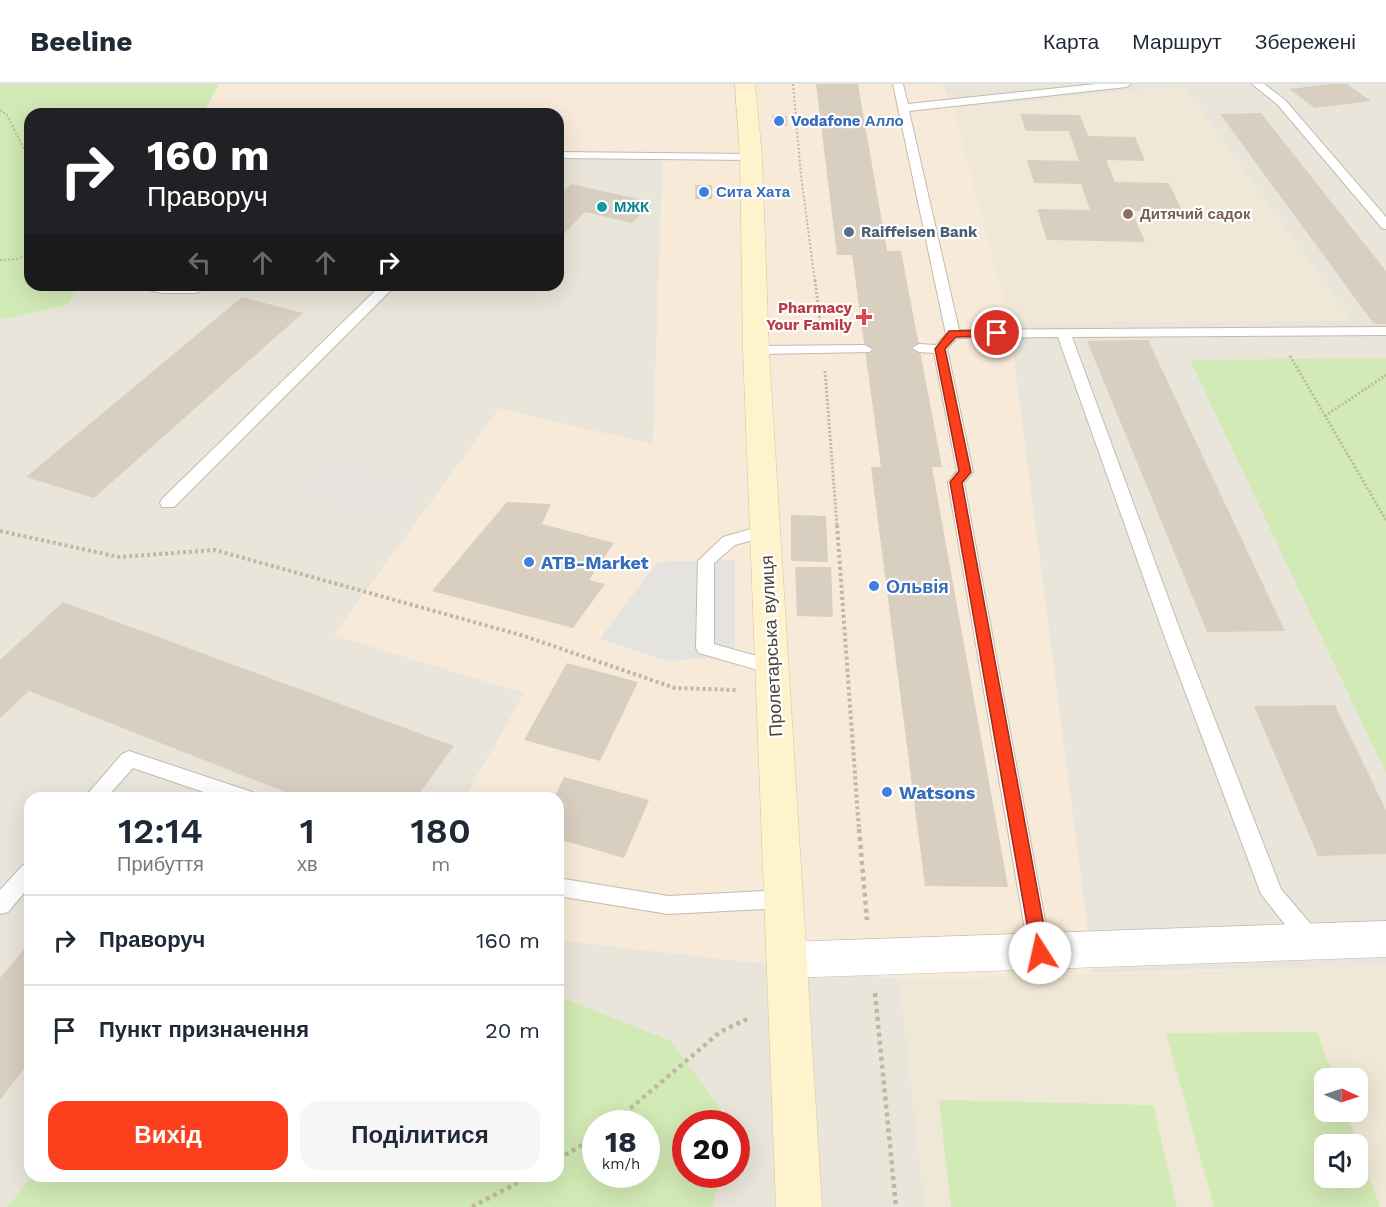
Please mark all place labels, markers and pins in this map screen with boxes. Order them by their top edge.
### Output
place label: Vodafone Алло [791,112,904,130]
marker: Vodafone Алло [772,114,786,128]
place label: Сита Хата [716,183,791,201]
marker: Сита Хата [697,185,711,199]
place label: МЖК [614,198,650,216]
marker: МЖК [595,200,609,214]
place label: Дитячий садок [1140,205,1251,223]
marker: Дитячий садок [1121,207,1135,221]
place label: Raiffeisen Bank [861,223,978,241]
marker: Raiffeisen Bank [842,225,856,239]
place label: Pharmacy Your Family [766,299,853,334]
pin [971,307,1022,358]
marker: Pharmacy Your Family [857,310,871,324]
place label: ATB-Market [541,552,649,573]
marker: ATB-Market [522,555,536,569]
place label: Ольвія [886,576,949,597]
marker: Ольвія [867,579,881,593]
place label: Watsons [899,782,976,803]
marker: Watsons [880,785,894,799]

